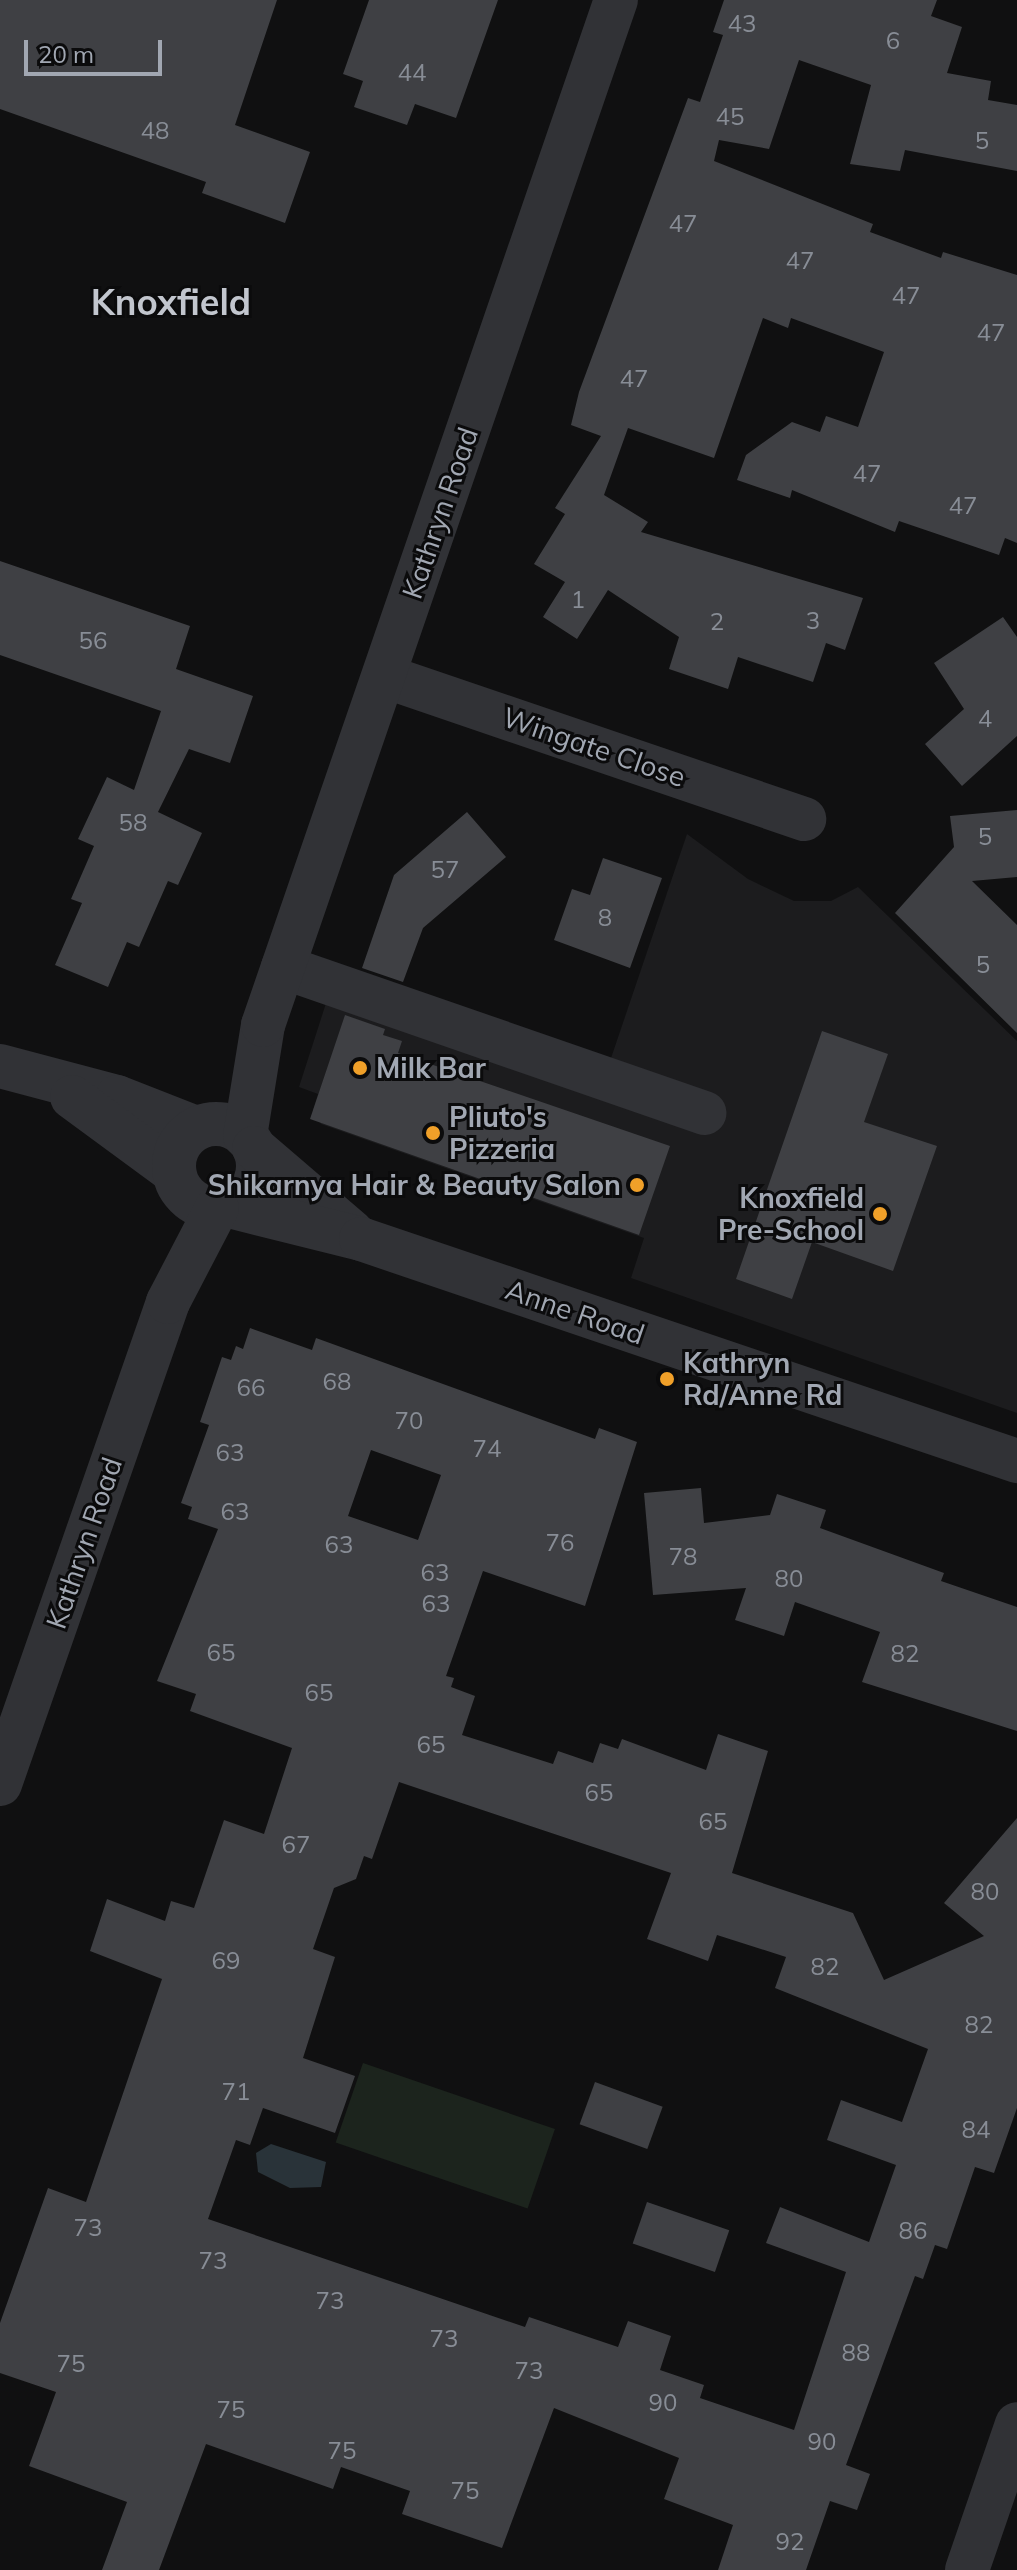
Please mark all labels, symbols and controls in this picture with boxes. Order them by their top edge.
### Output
house number: 43 [728,10,756,38]
scale bar [28,24,166,74]
house number: 6 [886,27,900,55]
text: 20 m [38,39,94,69]
house number: 44 [398,59,426,87]
house number: 45 [716,103,744,131]
house number: 48 [141,117,169,145]
house number: 5 [975,127,989,155]
house number: 47 [669,210,697,238]
house number: 47 [786,247,814,275]
district label: Knoxfield [91,280,251,324]
house number: 47 [892,282,920,310]
house number: 47 [977,319,1005,347]
house number: 47 [620,365,648,393]
street label: Kathryn Road [395,423,485,603]
house number: 47 [853,460,881,488]
house number: 47 [949,492,977,520]
house number: 1 [571,586,585,614]
house number: 3 [806,607,820,635]
house number: 2 [710,608,724,636]
house number: 56 [79,627,107,655]
street label: Wingate Close [498,700,690,794]
house number: 4 [978,705,992,733]
house number: 58 [119,809,147,837]
house number: 5 [978,823,992,851]
house number: 57 [431,856,459,884]
house number: 8 [598,904,612,932]
house number: 5 [976,951,990,979]
place label: Milk Bar [376,1051,486,1085]
marker: Milk Bar [351,1059,369,1077]
place label: Pliuto's Pizzeria [449,1100,555,1166]
marker: Pliuto's Pizzeria [424,1124,442,1142]
place label: Shikarnya Hair & Beauty Salon [208,1168,621,1202]
marker: Shikarnya Hair & Beauty Salon [628,1176,646,1194]
place label: Knoxfield Pre-School [718,1181,864,1247]
marker: Knoxfield Pre-School [871,1205,889,1223]
street label: Anne Road [501,1273,649,1351]
place label: Kathryn Rd/Anne Rd [683,1346,842,1412]
house number: 68 [323,1368,351,1396]
marker: Kathryn Rd/Anne Rd [658,1370,676,1388]
house number: 66 [237,1374,265,1402]
house number: 70 [395,1407,423,1435]
house number: 74 [473,1435,501,1463]
house number: 63 [216,1439,244,1467]
street label: Kathryn Road [39,1453,129,1633]
house number: 63 [221,1498,249,1526]
house number: 76 [546,1529,574,1557]
house number: 63 [325,1531,353,1559]
house number: 78 [669,1543,697,1571]
house number: 63 [421,1559,449,1587]
house number: 80 [775,1565,803,1593]
house number: 63 [422,1590,450,1618]
house number: 65 [207,1639,235,1667]
house number: 82 [891,1640,919,1668]
house number: 65 [305,1679,333,1707]
house number: 65 [417,1731,445,1759]
house number: 65 [585,1779,613,1807]
house number: 65 [699,1808,727,1836]
house number: 67 [282,1831,310,1859]
house number: 80 [971,1878,999,1906]
house number: 69 [212,1947,240,1975]
house number: 82 [811,1953,839,1981]
house number: 82 [965,2011,993,2039]
house number: 71 [222,2078,250,2106]
house number: 84 [962,2116,990,2144]
house number: 73 [74,2214,102,2242]
house number: 86 [899,2217,927,2245]
house number: 73 [199,2247,227,2275]
house number: 73 [316,2287,344,2315]
house number: 73 [430,2325,458,2353]
house number: 88 [842,2339,870,2367]
house number: 75 [57,2350,85,2378]
house number: 73 [515,2357,543,2385]
house number: 90 [649,2389,677,2417]
house number: 75 [217,2396,245,2424]
house number: 90 [808,2428,836,2456]
house number: 75 [328,2437,356,2465]
house number: 75 [451,2477,479,2505]
house number: 92 [776,2528,804,2556]

